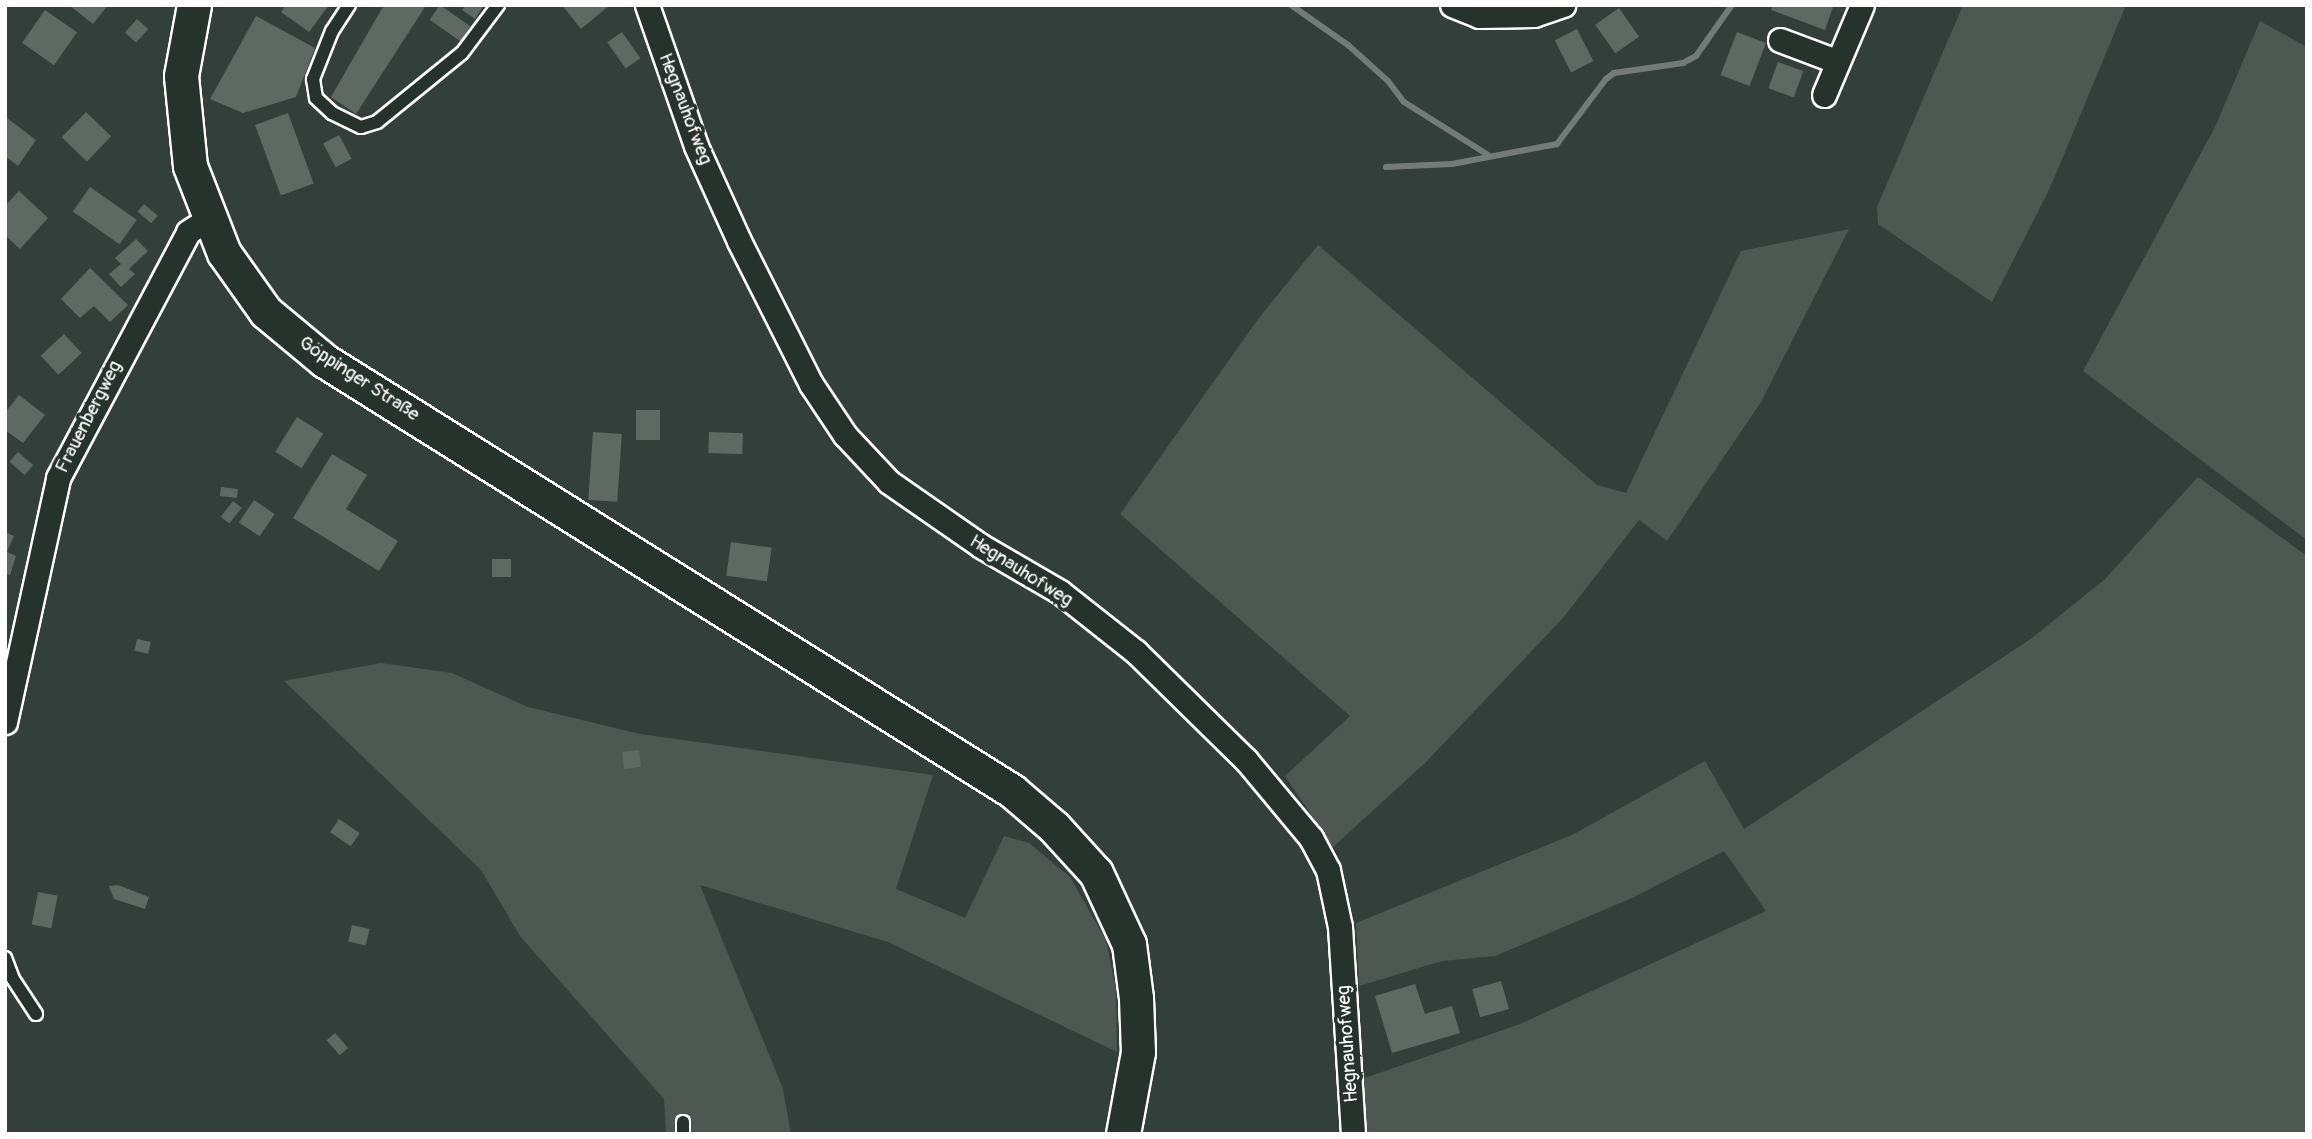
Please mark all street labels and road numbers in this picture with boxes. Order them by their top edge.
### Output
street label: Hegnauhofweg [653,50,717,168]
street label: Göppinger Straße [295,332,423,426]
street label: Frauenbergweg [51,357,127,477]
street label: Hegnauhofweg [965,530,1077,612]
street label: Hegnauhofweg [1333,985,1363,1103]

